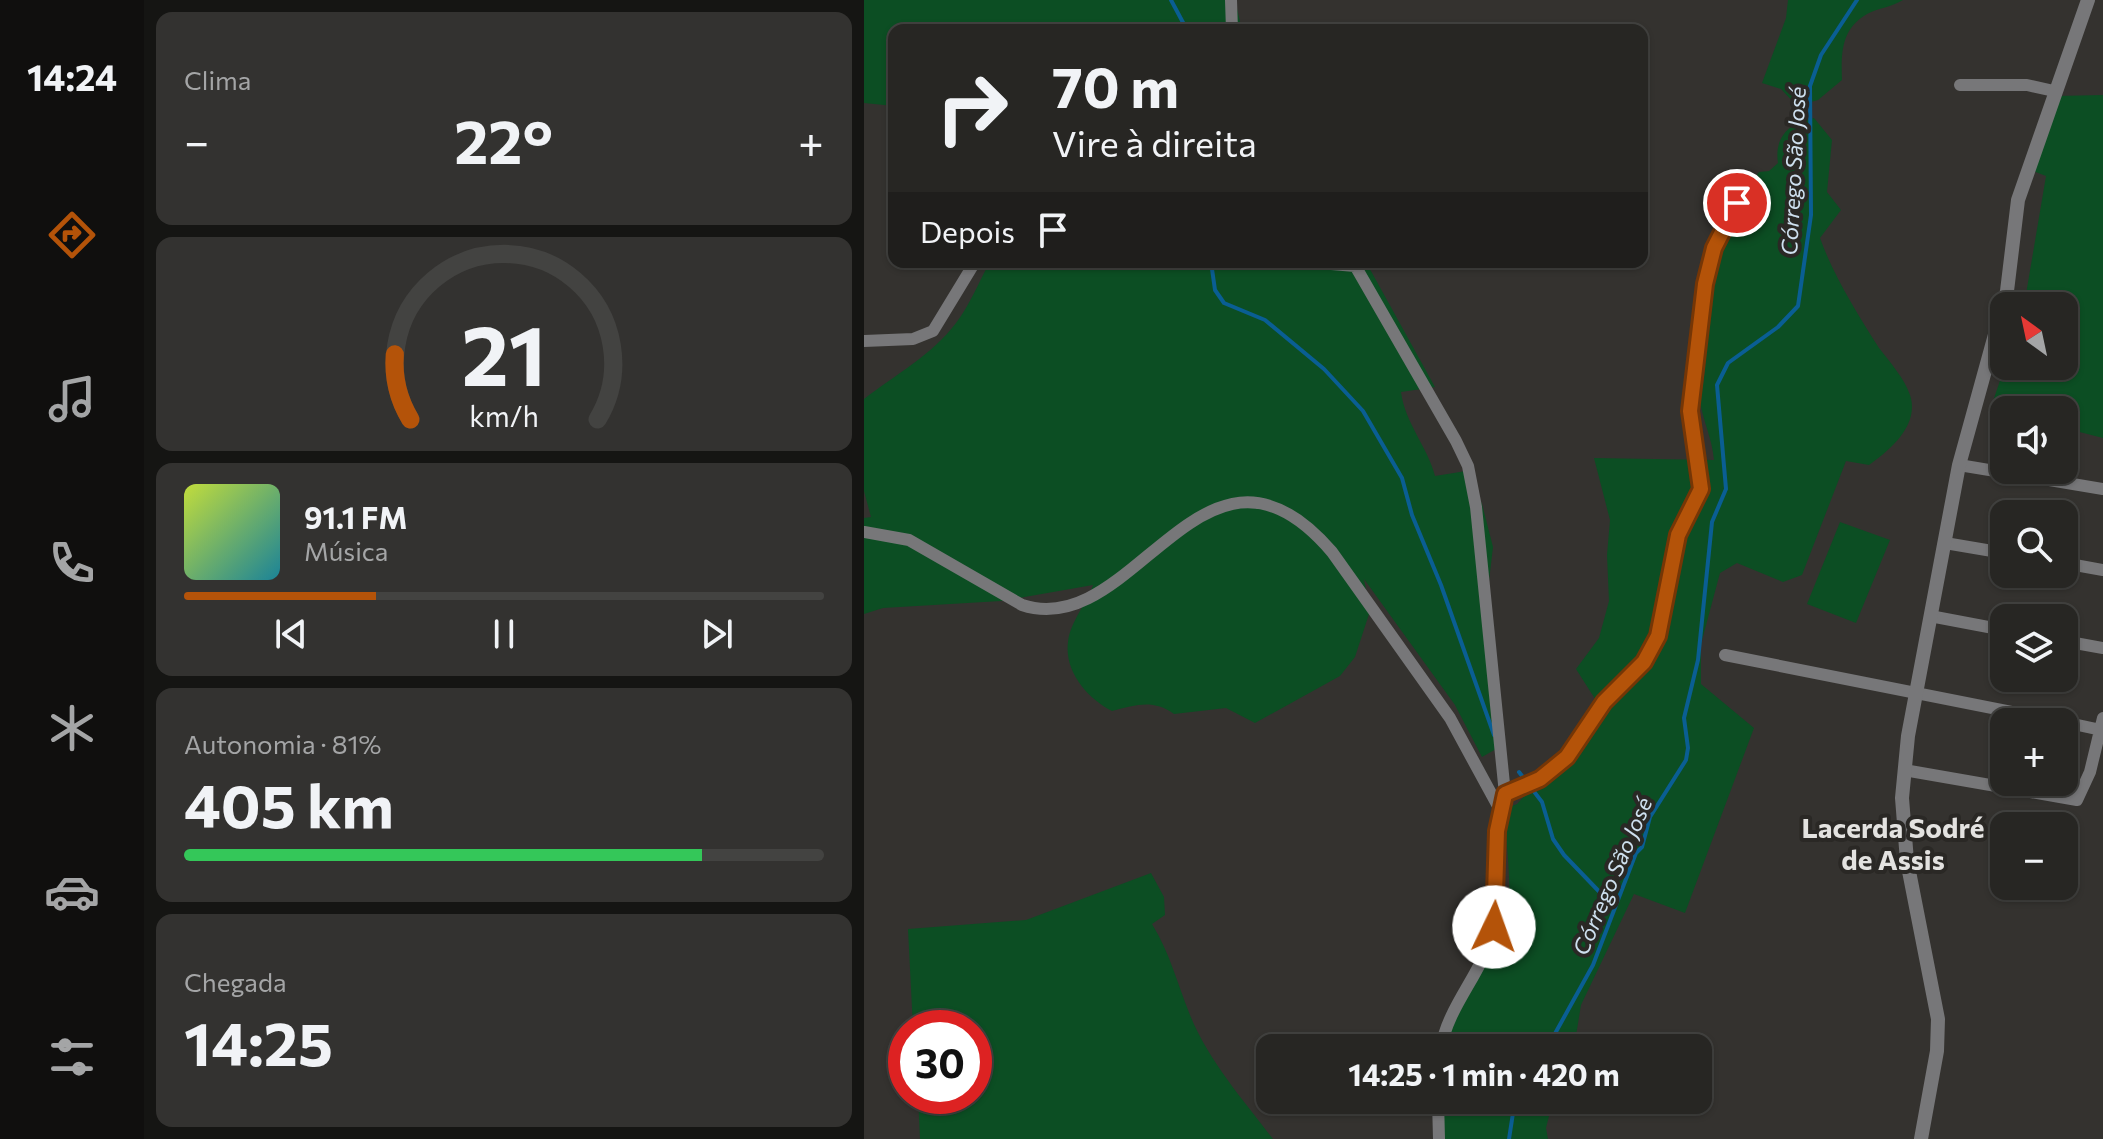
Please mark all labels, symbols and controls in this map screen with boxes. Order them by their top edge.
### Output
text: 70 m [1052,51,1179,120]
text: 14:24 [27,54,117,98]
icon: right [920,56,1024,160]
text: Clima [184,64,251,95]
water label: Córrego São José [1775,86,1811,256]
text: 22° [454,103,553,176]
text: − [184,113,209,167]
text: + [798,113,824,167]
text: Vire à direita [1052,120,1257,164]
pin [1703,169,1771,237]
icon: arrive [1715,181,1759,225]
icon: directions [44,207,100,263]
icon: arrive [1031,208,1075,252]
text: Depois [920,212,1015,249]
north arrow [1990,292,2078,380]
map controls [1990,292,2078,900]
text: 21 [462,301,546,403]
icon: music [44,371,100,427]
button: sound [1990,396,2078,484]
text: km/h [469,398,539,433]
text: 91.1 FM [304,498,407,535]
button: search [1990,500,2078,588]
icon: phone [44,535,100,591]
text: Música [304,535,388,566]
button: layers [1990,604,2078,692]
icon: previous [269,612,313,656]
icon: pause [482,612,526,656]
icon: next [695,612,739,656]
icon: climate [44,700,100,756]
button: + [1990,708,2078,796]
text: Autonomia · 81% [184,728,382,759]
text: 405 km [184,767,394,840]
water label: Córrego São José [1567,793,1658,959]
district label: Lacerda Sodré de Assis [1802,810,1984,876]
button: − [1990,812,2078,900]
icon: car [44,864,100,920]
position arrow [1452,885,1536,969]
text: Chegada [184,966,287,997]
text: 14:25 [184,1005,333,1078]
speed limit sign: 30 [888,1010,992,1114]
icon: filters [44,1029,100,1085]
text: 14:25 · 1 min · 420 m [1348,1055,1620,1092]

